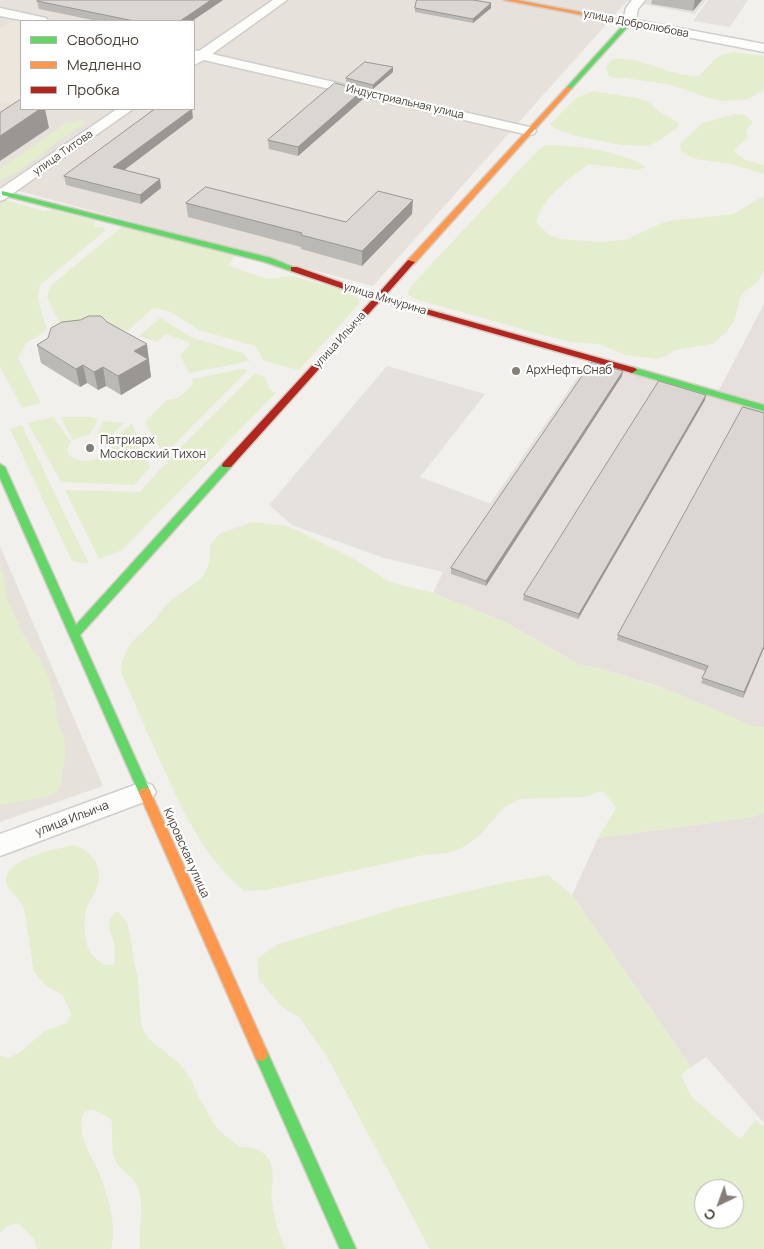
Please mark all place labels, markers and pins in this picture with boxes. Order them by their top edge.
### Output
place label: АрхНефтьСнаб [526,364,612,378]
marker: АрхНефтьСнаб [510,365,522,377]
place label: Патриарх Московский Тихон [100,434,206,462]
marker: Патриарх Московский Тихон [84,442,96,454]

